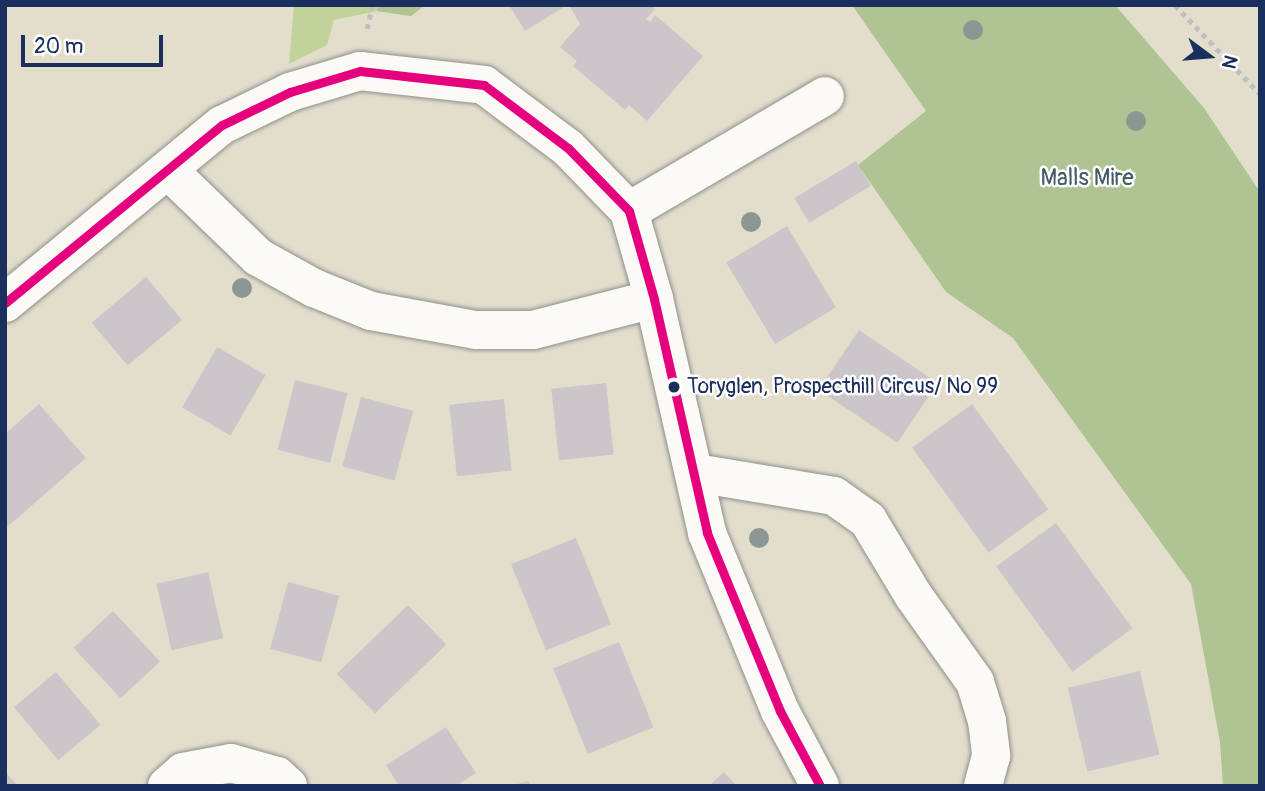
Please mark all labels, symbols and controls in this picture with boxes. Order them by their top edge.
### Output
scale bar [24,21,166,65]
north arrow [1174,21,1244,91]
text: 20 m [34,33,83,60]
text: N [1216,52,1242,71]
park label: Malls Mire [1040,164,1134,192]
place label: Toryglen, Prospecthill Circus/ No 99 [687,374,998,400]
marker: Toryglen, Prospecthill Circus/ No 99 [667,380,681,394]

